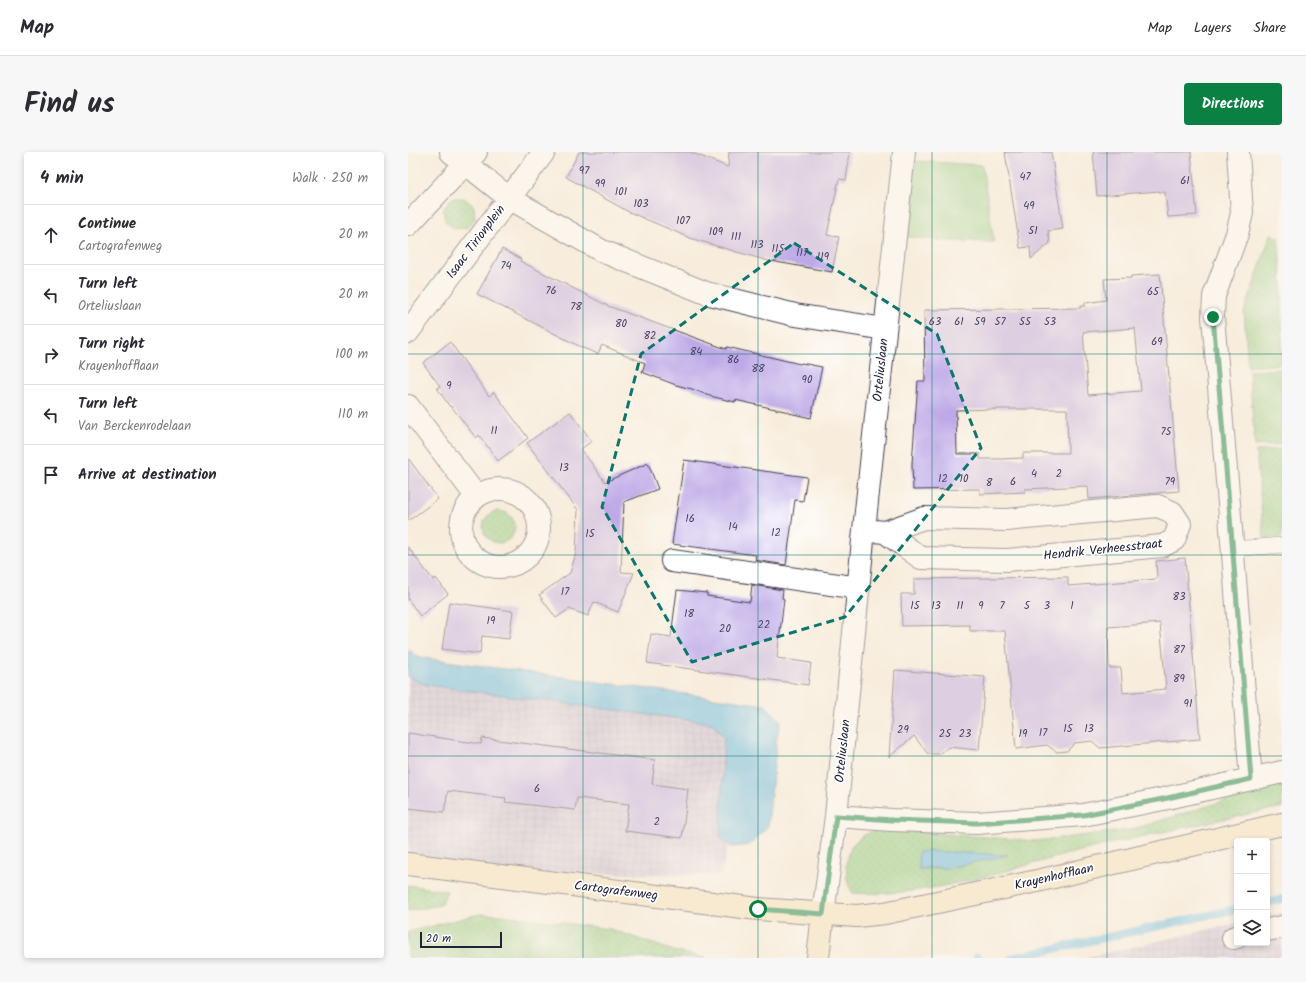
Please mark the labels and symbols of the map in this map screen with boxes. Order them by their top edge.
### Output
house number: 97 [579,162,590,180]
house number: 47 [1019,168,1031,186]
house number: 61 [1180,172,1190,190]
house number: 99 [595,175,606,193]
house number: 101 [615,183,627,201]
house number: 103 [633,195,649,213]
house number: 49 [1023,197,1035,215]
street label: Isaac Tirionplein [441,200,511,284]
house number: 107 [676,212,691,230]
house number: 51 [1028,222,1038,240]
house number: 109 [709,223,724,241]
house number: 111 [731,228,741,246]
house number: 113 [750,236,764,254]
house number: 115 [772,240,785,258]
house number: 117 [796,244,809,262]
house number: 119 [817,248,830,266]
house number: 74 [500,257,512,275]
house number: 76 [545,282,557,300]
house number: 65 [1147,283,1160,301]
house number: 78 [570,298,582,316]
route end [1204,308,1222,326]
house number: 63 [929,313,941,331]
house number: 61 [954,313,964,331]
house number: 59 [974,313,986,331]
house number: 57 [995,313,1006,331]
house number: 55 [1019,313,1032,331]
house number: 53 [1044,313,1056,331]
house number: 80 [615,315,628,333]
house number: 82 [643,327,657,345]
house number: 69 [1151,333,1163,351]
street label: Orteliuslaan [867,337,895,403]
house number: 84 [690,343,702,361]
house number: 86 [727,351,739,369]
house number: 88 [751,360,765,378]
house number: 90 [802,371,813,389]
house number: 9 [446,377,452,395]
house number: 11 [491,422,497,440]
house number: 75 [1161,423,1173,441]
house number: 13 [559,459,569,477]
house number: 4 [1031,465,1037,483]
house number: 2 [1056,465,1062,483]
house number: 12 [938,470,948,488]
house number: 10 [960,470,969,488]
house number: 6 [1010,473,1016,491]
house number: 79 [1165,473,1176,491]
house number: 8 [986,474,993,492]
house number: 16 [685,510,695,528]
house number: 14 [728,518,738,536]
house number: 12 [771,524,781,542]
house number: 15 [585,525,596,543]
street label: Hendrik Verheesstraat [1042,533,1165,567]
house number: 17 [561,583,570,601]
house number: 83 [1173,588,1185,606]
house number: 15 [910,597,921,615]
house number: 13 [931,597,941,615]
house number: 11 [957,597,963,615]
house number: 9 [978,597,984,615]
house number: 7 [999,597,1005,615]
house number: 5 [1024,597,1031,615]
house number: 3 [1044,597,1050,615]
house number: 1 [1070,597,1074,615]
house number: 18 [684,605,694,623]
house number: 19 [487,612,496,630]
house number: 22 [758,616,770,634]
house number: 20 [719,620,731,638]
house number: 87 [1173,641,1186,659]
house number: 89 [1173,670,1186,688]
house number: 91 [1184,695,1192,713]
street label: Orteliuslaan [829,718,857,784]
house number: 15 [1063,720,1074,738]
house number: 13 [1084,720,1094,738]
house number: 29 [897,721,910,739]
house number: 17 [1039,724,1048,742]
house number: 25 [939,725,952,743]
house number: 23 [959,725,971,743]
house number: 19 [1019,725,1028,743]
house number: 6 [534,780,540,798]
house number: 2 [654,813,660,831]
street label: Krayenhofflaan [1012,858,1096,896]
street label: Cartografenweg [573,875,659,907]
route start [749,900,767,918]
scale bar [420,930,502,949]

